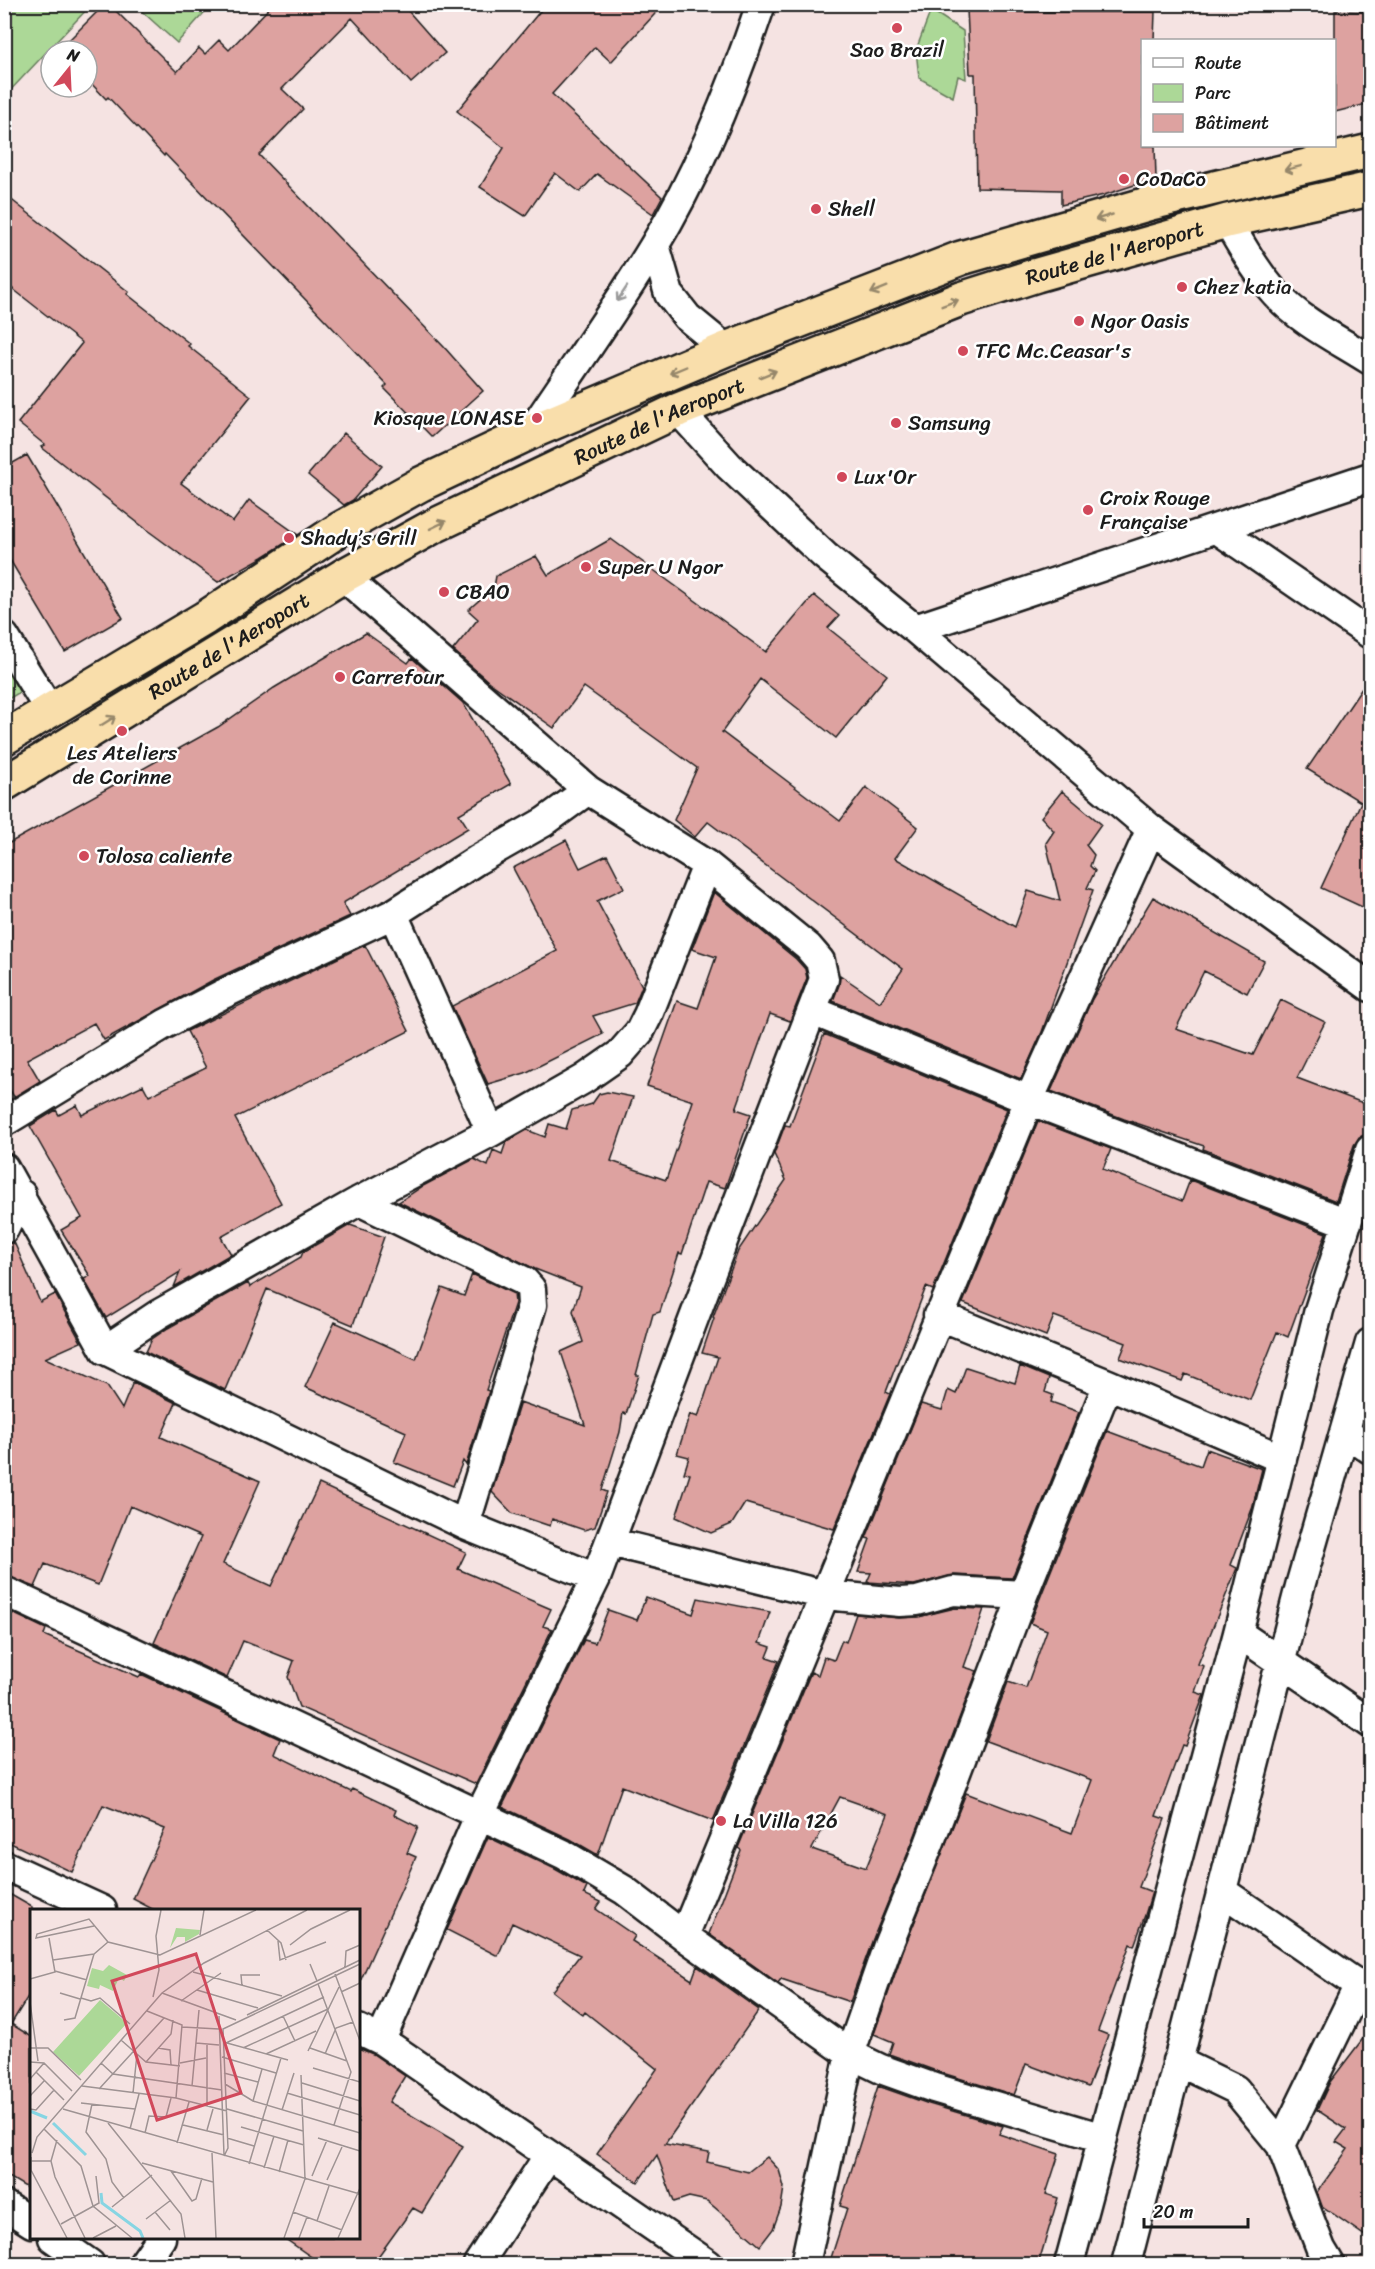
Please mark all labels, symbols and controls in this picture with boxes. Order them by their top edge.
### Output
marker: Sao Brazil [890,21,904,35]
place label: Sao Brazil [850,31,945,69]
north arrow [39,39,99,99]
text: N [63,39,84,71]
legend [1141,39,1336,147]
text: Route [1195,47,1242,79]
text: Parc [1195,77,1231,109]
text: Bâtiment [1195,107,1269,139]
place label: CoDaCo [1136,160,1206,198]
one-way arrow [1284,163,1303,175]
marker: CoDaCo [1117,172,1131,186]
place label: Shell [828,190,876,228]
marker: Shell [809,202,823,216]
street label: Route de l'Aeroport [1020,210,1208,297]
one-way arrow [1095,212,1114,223]
place label: Chez katia [1194,268,1292,306]
marker: Chez katia [1175,280,1189,294]
one-way arrow [616,285,628,302]
one-way arrow [870,285,889,296]
one-way arrow [940,297,959,308]
place label: Ngor Oasis [1091,302,1189,340]
marker: Ngor Oasis [1072,314,1086,328]
place label: TFC Mc.Ceasar's [975,332,1131,370]
marker: TFC Mc.Ceasar's [956,344,970,358]
one-way arrow [670,365,688,376]
street label: Route de l'Aeroport [567,367,750,476]
one-way arrow [759,368,777,379]
place label: Kiosque LONASE [374,399,526,437]
place label: Samsung [908,404,991,442]
marker: Kiosque LONASE [530,411,544,425]
marker: Samsung [889,416,903,430]
place label: Lux'Or [854,458,917,496]
marker: Lux'Or [835,470,849,484]
place label: Croix Rouge Française [1100,479,1210,541]
marker: Croix Rouge Française [1081,503,1095,517]
one-way arrow [429,518,447,530]
place label: Shady’s Grill [301,519,417,557]
marker: Shady’s Grill [282,531,296,545]
place label: Super U Ngor [598,548,724,586]
marker: Super U Ngor [579,560,593,574]
place label: CBAO [456,573,510,611]
street label: Route de l'Aeroport [141,582,317,710]
marker: CBAO [437,585,451,599]
place label: Carrefour [352,658,444,696]
marker: Carrefour [333,670,347,684]
one-way arrow [99,714,116,726]
marker: Les Ateliers de Corinne [115,724,129,738]
place label: Les Ateliers de Corinne [67,734,177,796]
place label: Tolosa caliente [96,837,232,875]
marker: Tolosa caliente [77,849,91,863]
place label: La Villa 126 [733,1802,838,1840]
marker: La Villa 126 [714,1814,728,1828]
inset map [30,1909,360,2239]
scale bar [1144,2191,1248,2229]
text: 20 m [1153,2196,1193,2228]

